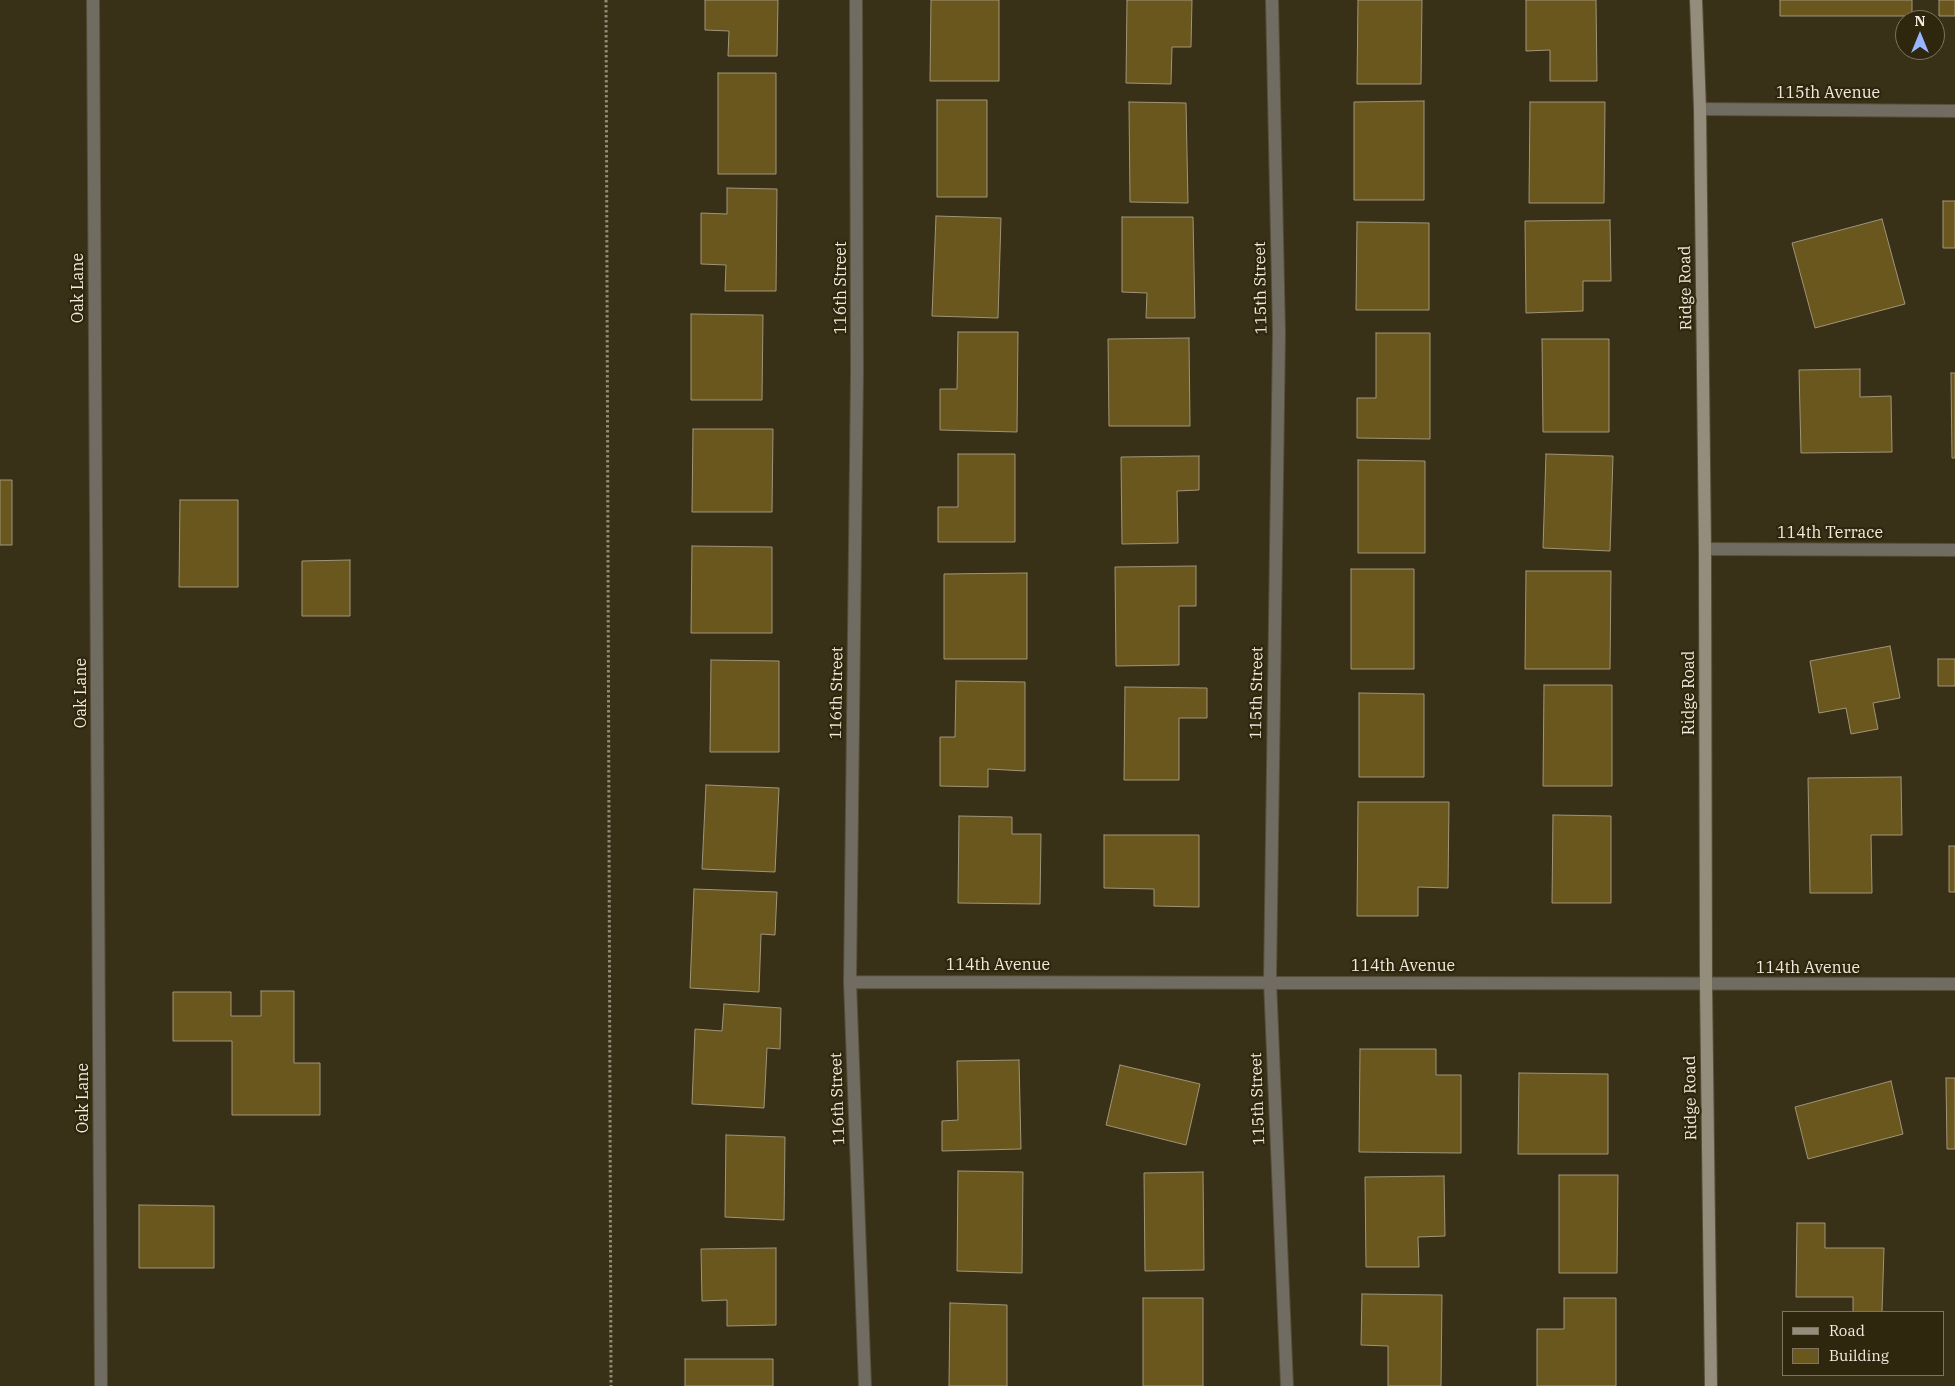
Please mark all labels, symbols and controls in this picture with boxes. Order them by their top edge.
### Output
north arrow [1895,10,1945,60]
text: N [1914,12,1926,30]
street label: 115th Avenue [1776,83,1880,103]
street label: 116th Street [831,241,851,335]
street label: 115th Street [1251,241,1271,335]
street label: Ridge Road [1676,246,1696,330]
street label: Oak Lane [68,253,88,323]
street label: 114th Terrace [1777,523,1883,543]
street label: 116th Street [827,646,847,740]
street label: 115th Street [1247,646,1267,740]
street label: Ridge Road [1679,651,1699,735]
street label: Oak Lane [71,658,91,728]
street label: 114th Avenue [946,955,1050,975]
street label: 114th Avenue [1351,956,1455,976]
street label: 114th Avenue [1756,958,1860,978]
street label: 116th Street [827,1052,849,1146]
street label: 115th Street [1247,1052,1269,1146]
street label: Ridge Road [1681,1056,1701,1140]
street label: Oak Lane [73,1063,93,1133]
legend [1782,1311,1945,1376]
text: Road [1829,1321,1865,1340]
text: Building [1829,1346,1889,1365]

